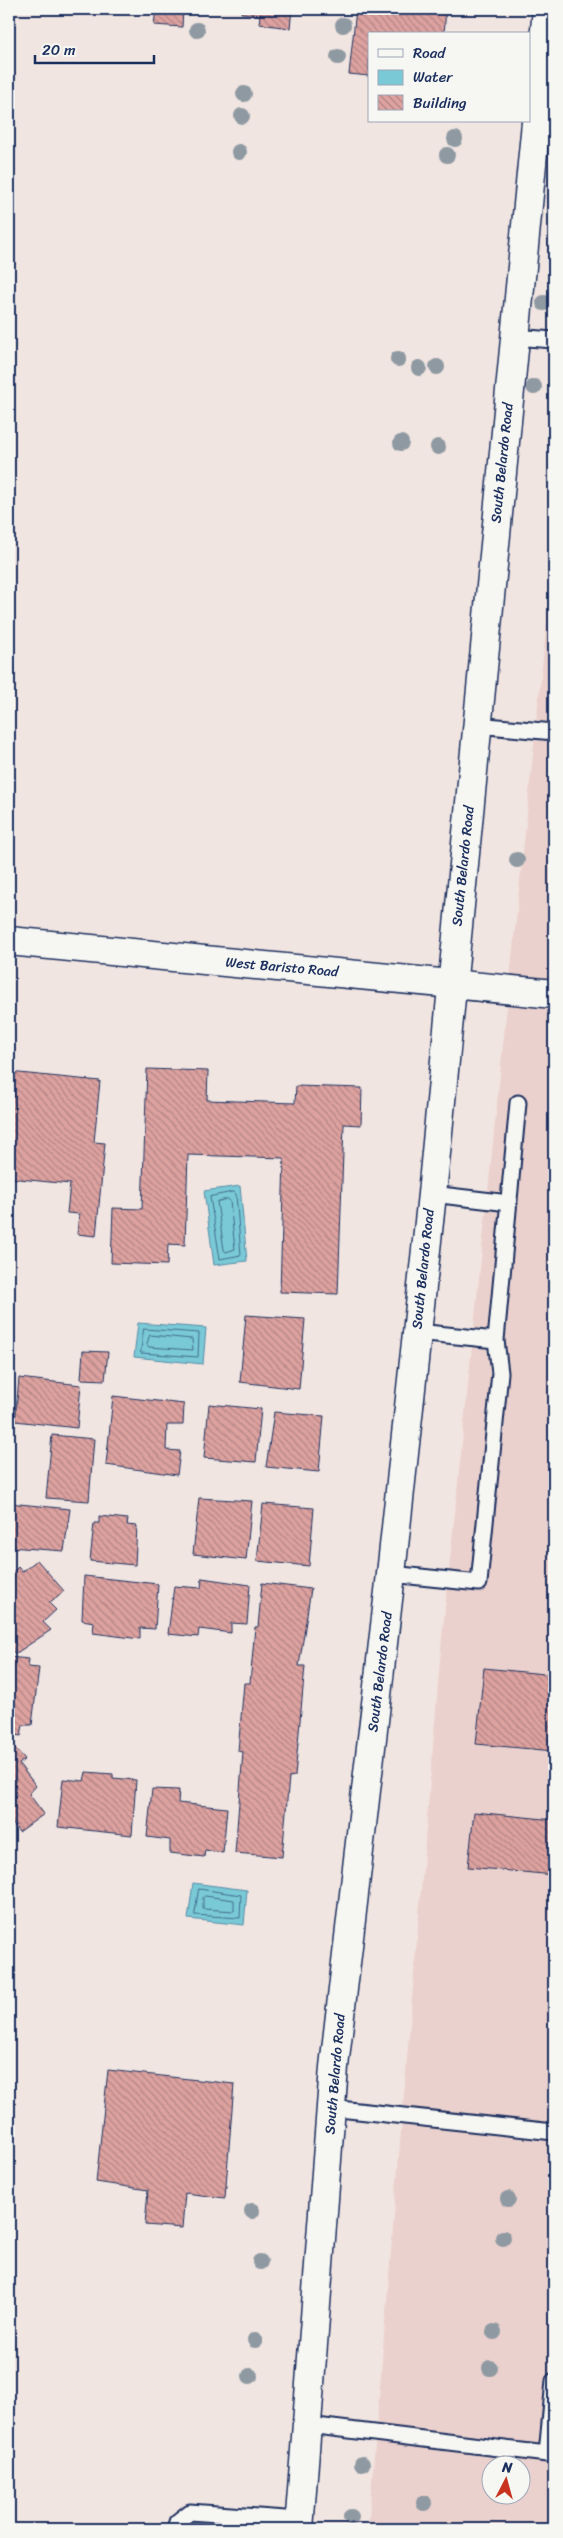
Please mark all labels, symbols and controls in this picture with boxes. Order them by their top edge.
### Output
scale bar [35,32,154,64]
legend [368,32,530,122]
text: 20 m [42,37,76,63]
text: Road [413,40,446,66]
text: Water [413,64,453,90]
text: Building [413,90,467,116]
street label: South Belardo Road [483,400,521,524]
street label: South Belardo Road [444,803,482,927]
street label: West Baristo Road [225,950,341,985]
street label: South Belardo Road [404,1206,442,1330]
street label: South Belardo Road [360,1609,400,1734]
street label: South Belardo Road [317,2011,353,2135]
text: N [500,2455,514,2481]
north arrow [480,2456,530,2506]

